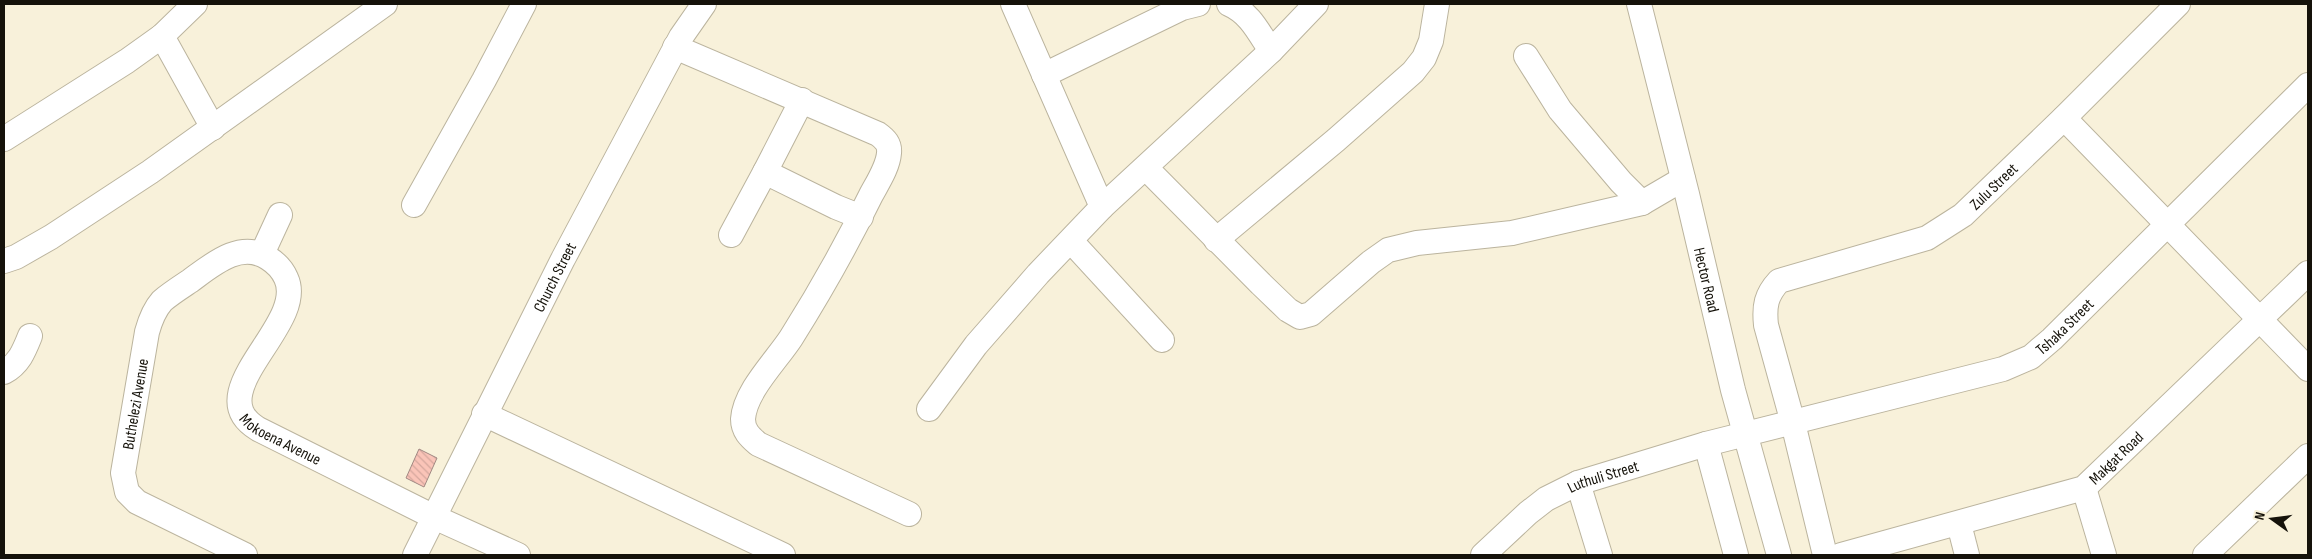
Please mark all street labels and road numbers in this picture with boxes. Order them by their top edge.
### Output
street label: Zulu Street [1966,160,2022,214]
street label: Church Street [530,240,581,315]
street label: Hector Road [1689,246,1722,314]
street label: Tshaka Street [2032,295,2098,360]
street label: Buthelezi Avenue [119,357,153,451]
street label: Mokoena Avenue [235,410,324,470]
street label: Makgat Road [2086,428,2148,489]
street label: Luthuli Street [1565,457,1641,498]

